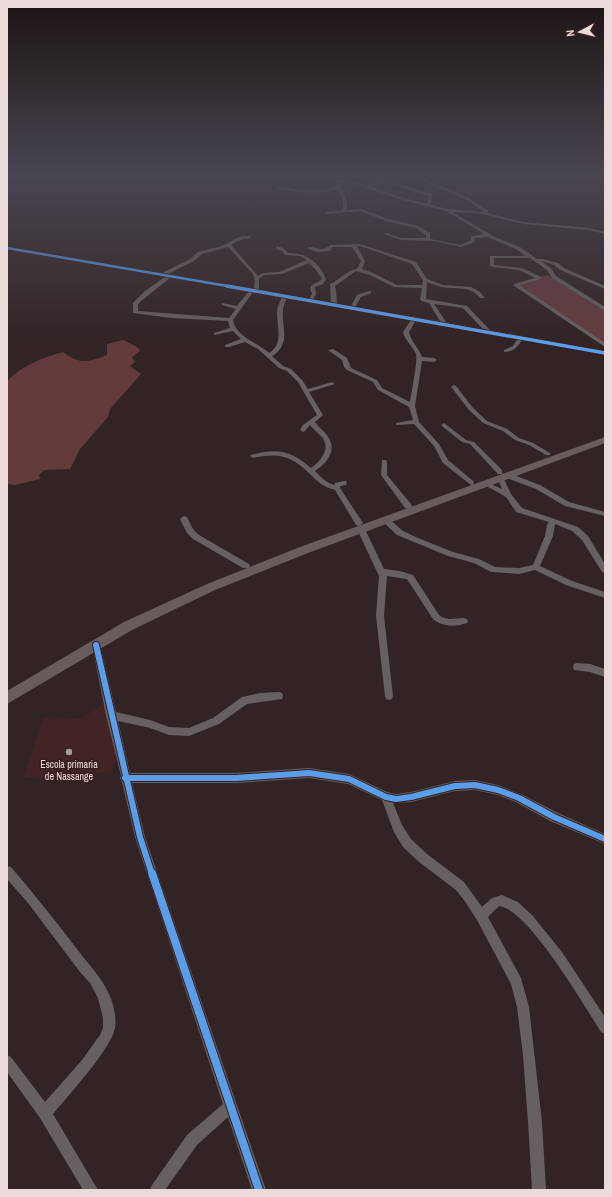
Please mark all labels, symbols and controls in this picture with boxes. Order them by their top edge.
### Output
north arrow [560,12,600,52]
text: N [563,29,577,37]
marker: Escola primaria de Nassange [64,747,74,757]
place label: Escola primaria de Nassange [40,758,98,783]

